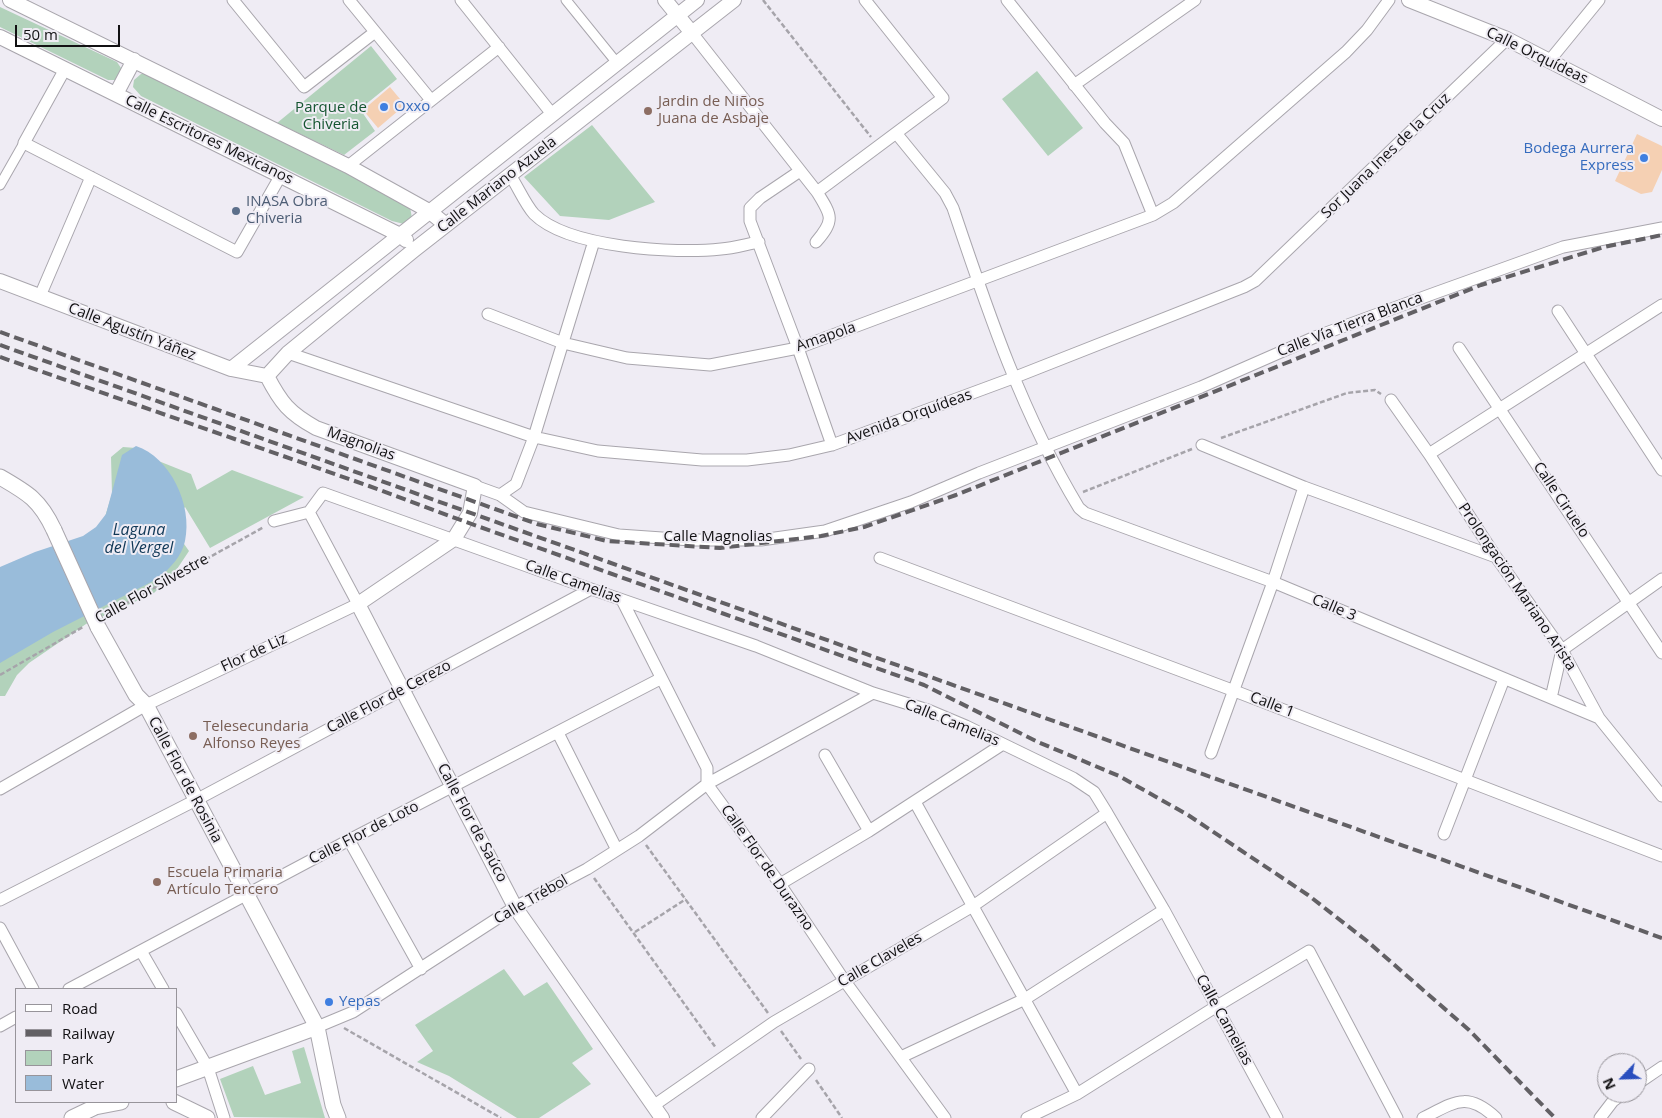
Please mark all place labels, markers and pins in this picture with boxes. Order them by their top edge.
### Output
place label: Jardin de Niños Juana de Asbaje [658,93,769,128]
place label: Oxxo [394,98,430,116]
marker: Oxxo [378,101,390,113]
marker: Jardin de Niños Juana de Asbaje [642,105,654,117]
place label: Bodega Aurrera Express [1523,140,1634,175]
marker: Bodega Aurrera Express [1638,152,1650,164]
place label: INASA Obra Chiveria [246,193,328,228]
marker: INASA Obra Chiveria [230,205,242,217]
place label: Telesecundaria Alfonso Reyes [203,718,309,753]
marker: Telesecundaria Alfonso Reyes [187,730,199,742]
place label: Escuela Primaria Artículo Tercero [167,864,283,899]
marker: Escuela Primaria Artículo Tercero [151,876,163,888]
place label: Yepas [339,993,380,1011]
marker: Yepas [323,996,335,1008]

